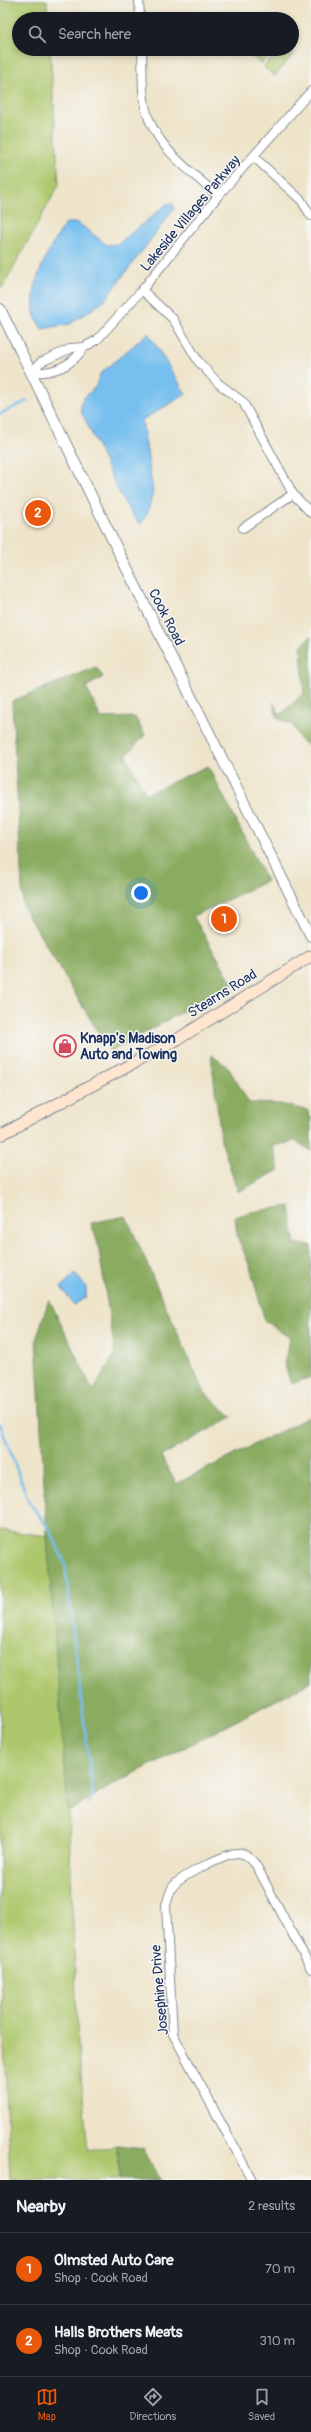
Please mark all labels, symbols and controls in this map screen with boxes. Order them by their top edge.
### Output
search box [12,12,299,56]
icon: search [26,23,48,45]
text: Search here [58,25,131,44]
street label: Lakeside Villages Parkway [137,152,244,275]
pin: 2 [25,498,51,528]
street label: Cook Road [145,586,188,649]
your location [131,883,151,903]
pin: 1 [211,904,237,934]
street label: Stearns Road [185,965,260,1021]
place label: Knapp's Madison Auto and Towing [80,1030,177,1063]
shop icon: Knapp's Madison Auto and Towing [52,1033,78,1059]
street label: Josephine Drive [147,1944,172,2036]
text: Nearby [16,2196,65,2217]
text: 2 results [248,2198,295,2214]
text: Olmsted Auto Care [54,2251,174,2270]
text: 1 [26,2261,32,2277]
text: 70 m [265,2261,295,2277]
text: Shop · Cook Road [54,2270,148,2286]
text: Halls Brothers Meats [54,2323,182,2342]
text: 2 [25,2333,33,2349]
text: 310 m [259,2333,295,2349]
text: Shop · Cook Road [54,2342,148,2358]
tab: Map [36,2386,58,2423]
tab: Directions [130,2386,176,2423]
tab: Saved [248,2386,275,2423]

